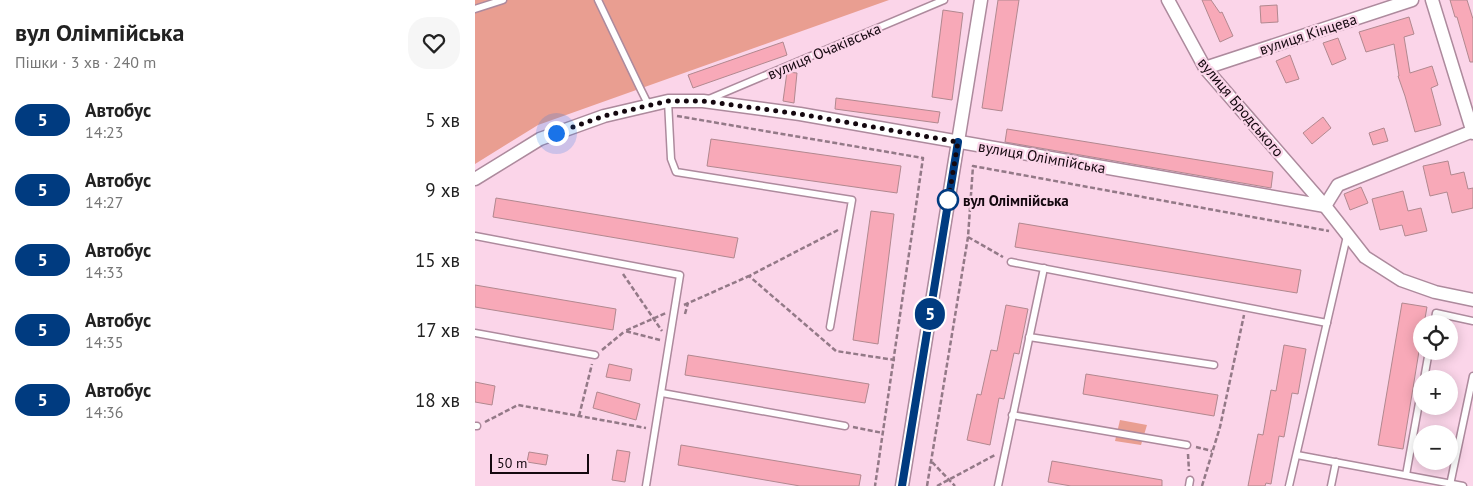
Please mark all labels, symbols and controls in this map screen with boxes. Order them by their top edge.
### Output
street label: вулиця Кінцева [1257,9,1359,59]
text: вул Олімпійська [15,17,184,48]
button: heart [408,17,460,69]
street label: вулиця Очаківська [764,19,884,83]
text: Пішки · 3 хв · 240 m [15,52,156,72]
street label: вулиця Бродського [1194,53,1288,161]
text: Автобус [85,98,151,122]
text: 5 [37,108,48,131]
text: 5 хв [425,108,460,132]
your location [544,121,569,146]
text: 14:23 [85,122,123,142]
street label: вулиця Олімпійська [977,136,1107,178]
text: Автобус [85,168,151,192]
text: 5 [37,178,48,201]
text: 9 хв [425,178,460,202]
marker: вул Олімпійська [937,189,959,211]
place label: вул Олімпійська [963,191,1069,210]
text: 14:27 [85,192,123,212]
text: Автобус [85,238,151,262]
text: 5 [37,248,48,271]
text: 15 хв [415,248,460,272]
text: 14:33 [85,262,123,282]
line badge: 5 [914,298,946,330]
text: 5 [925,302,935,325]
text: Автобус [85,308,151,332]
map controls [1413,315,1458,470]
button: locate [1413,315,1458,360]
text: 5 [37,318,48,341]
text: 17 хв [416,318,460,342]
text: 14:35 [85,332,123,352]
button: + [1413,370,1458,415]
text: Автобус [85,378,151,402]
text: 5 [37,388,48,411]
text: 18 хв [415,388,460,412]
text: 14:36 [85,402,123,422]
button: − [1413,425,1458,470]
scale bar [490,451,589,474]
text: 50 m [497,454,527,472]

